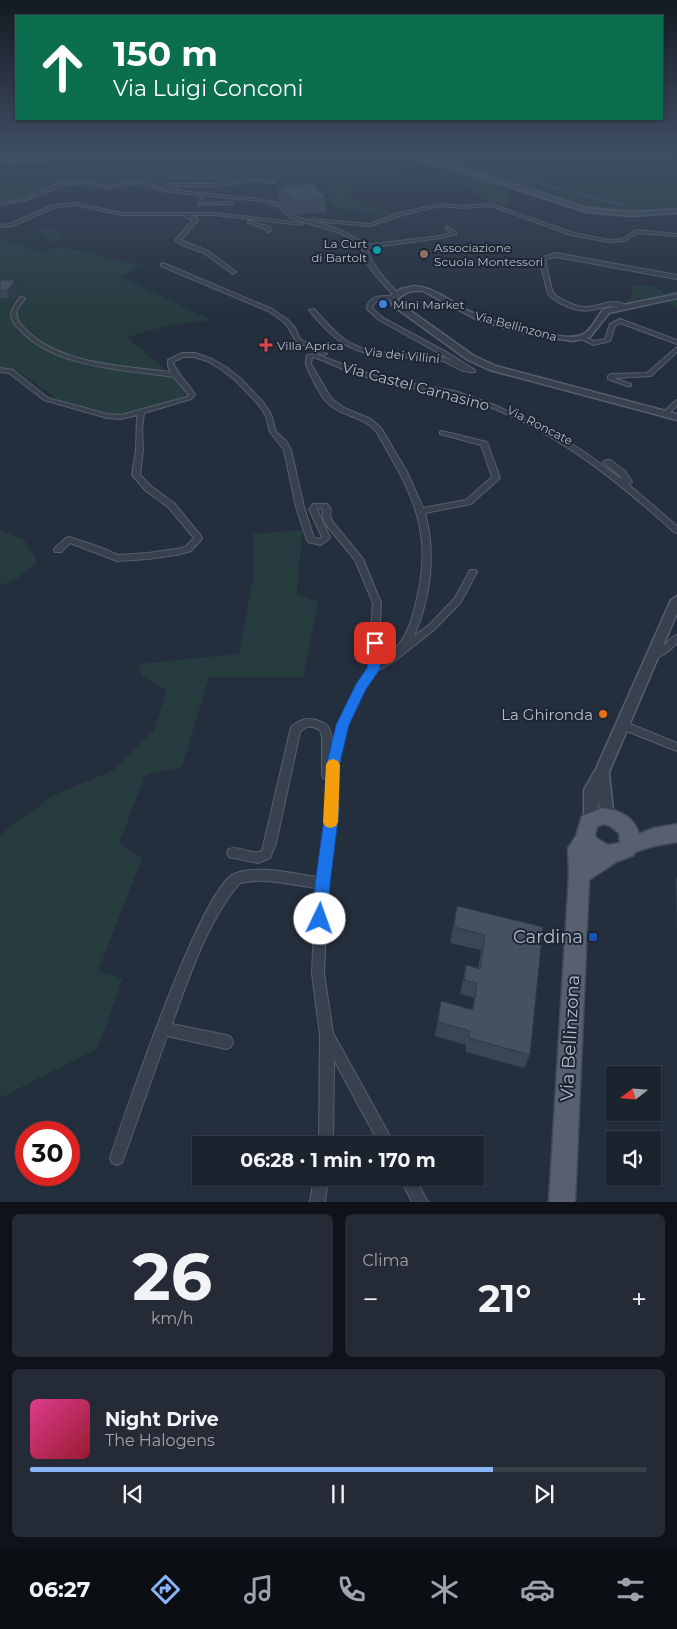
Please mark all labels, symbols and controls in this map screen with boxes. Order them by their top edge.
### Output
text: 150 m [113,32,218,75]
icon: ahead [30,35,95,100]
text: Via Luigi Conconi [113,75,303,102]
place label: La Curt di Bartolt [311,236,367,265]
place label: Associazione Scuola Montessori [434,240,543,269]
marker: La Curt di Bartolt [371,244,383,256]
marker: Associazione Scuola Montessori [418,248,430,260]
place label: Mini Market [393,297,465,312]
marker: Mini Market [377,298,389,310]
street label: Via Bellinzona [473,308,559,344]
marker: Villa Aprica [259,338,273,352]
place label: Villa Aprica [277,338,344,353]
street label: Via dei Villini [364,344,440,366]
street label: Via Castel Carnasino [340,357,492,415]
street label: Via Roncate [505,402,575,448]
pin [354,622,396,664]
icon: arrive [361,629,389,657]
place label: La Ghironda [501,705,593,724]
marker: La Ghironda [597,708,609,720]
position arrow [293,892,345,944]
place label: Cardina [513,926,583,948]
marker: Cardina [587,931,599,943]
street label: Via Bellinzona [556,974,584,1102]
north arrow [606,1066,661,1121]
map controls [606,1066,661,1186]
speed limit sign: 30 [15,1121,80,1186]
button: sound [606,1131,661,1186]
text: 06:28 · 1 min · 170 m [240,1149,436,1172]
text: 26 [132,1237,212,1316]
text: Clima [363,1251,409,1270]
text: 21° [478,1275,531,1322]
text: − [363,1282,379,1316]
text: + [631,1282,647,1316]
text: km/h [151,1309,194,1328]
text: Night Drive [105,1408,219,1431]
text: The Halogens [105,1431,215,1450]
icon: previous [119,1480,147,1508]
icon: pause [324,1480,352,1508]
icon: next [530,1480,558,1508]
icon: directions [148,1572,183,1607]
icon: music [241,1572,276,1607]
icon: phone [334,1572,369,1607]
icon: climate [427,1572,462,1607]
icon: car [520,1572,555,1607]
icon: filters [613,1572,648,1607]
text: 06:27 [29,1576,90,1603]

